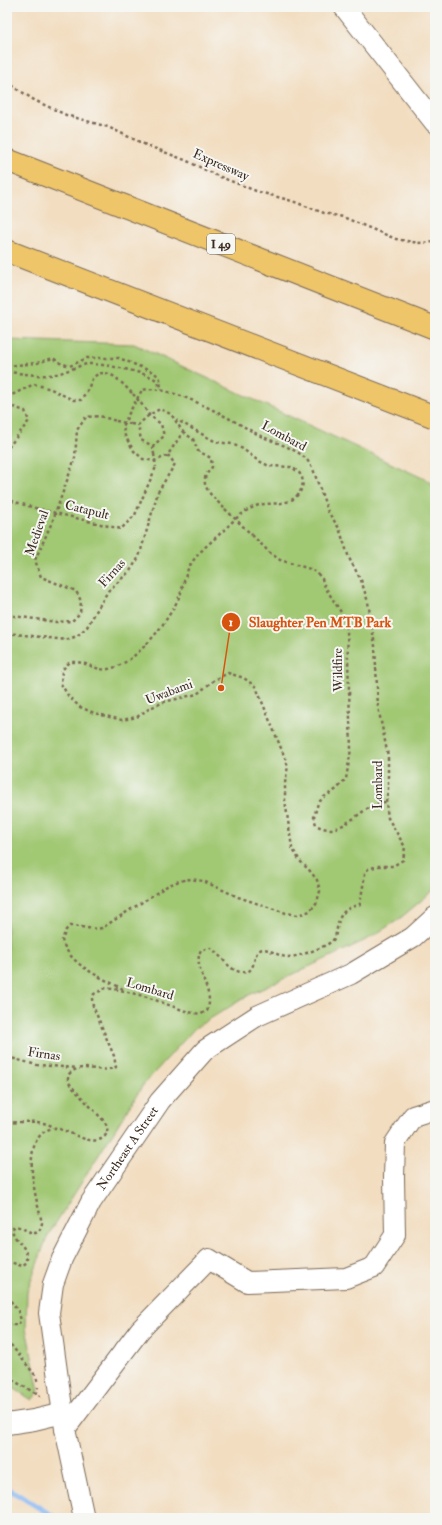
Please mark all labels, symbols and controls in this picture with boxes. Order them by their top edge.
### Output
street label: Expressway [190,146,252,185]
road number: I 49 [207,234,235,254]
street label: Lombard [259,418,310,455]
street label: Catapult [63,497,111,524]
street label: Medieval [22,507,52,558]
street label: Firnas [95,555,129,591]
callout: Slaughter Pen MTB Park [221,609,399,635]
text: Slaughter Pen MTB Park [249,614,392,632]
text: 1 [229,615,233,630]
street label: Wildfire [330,647,346,693]
street label: Uwabami [143,676,195,708]
street label: Lombard [370,760,386,809]
street label: Lombard [124,974,176,1004]
street label: Firnas [27,1044,62,1064]
street label: Northeast A Street [93,1103,162,1193]

